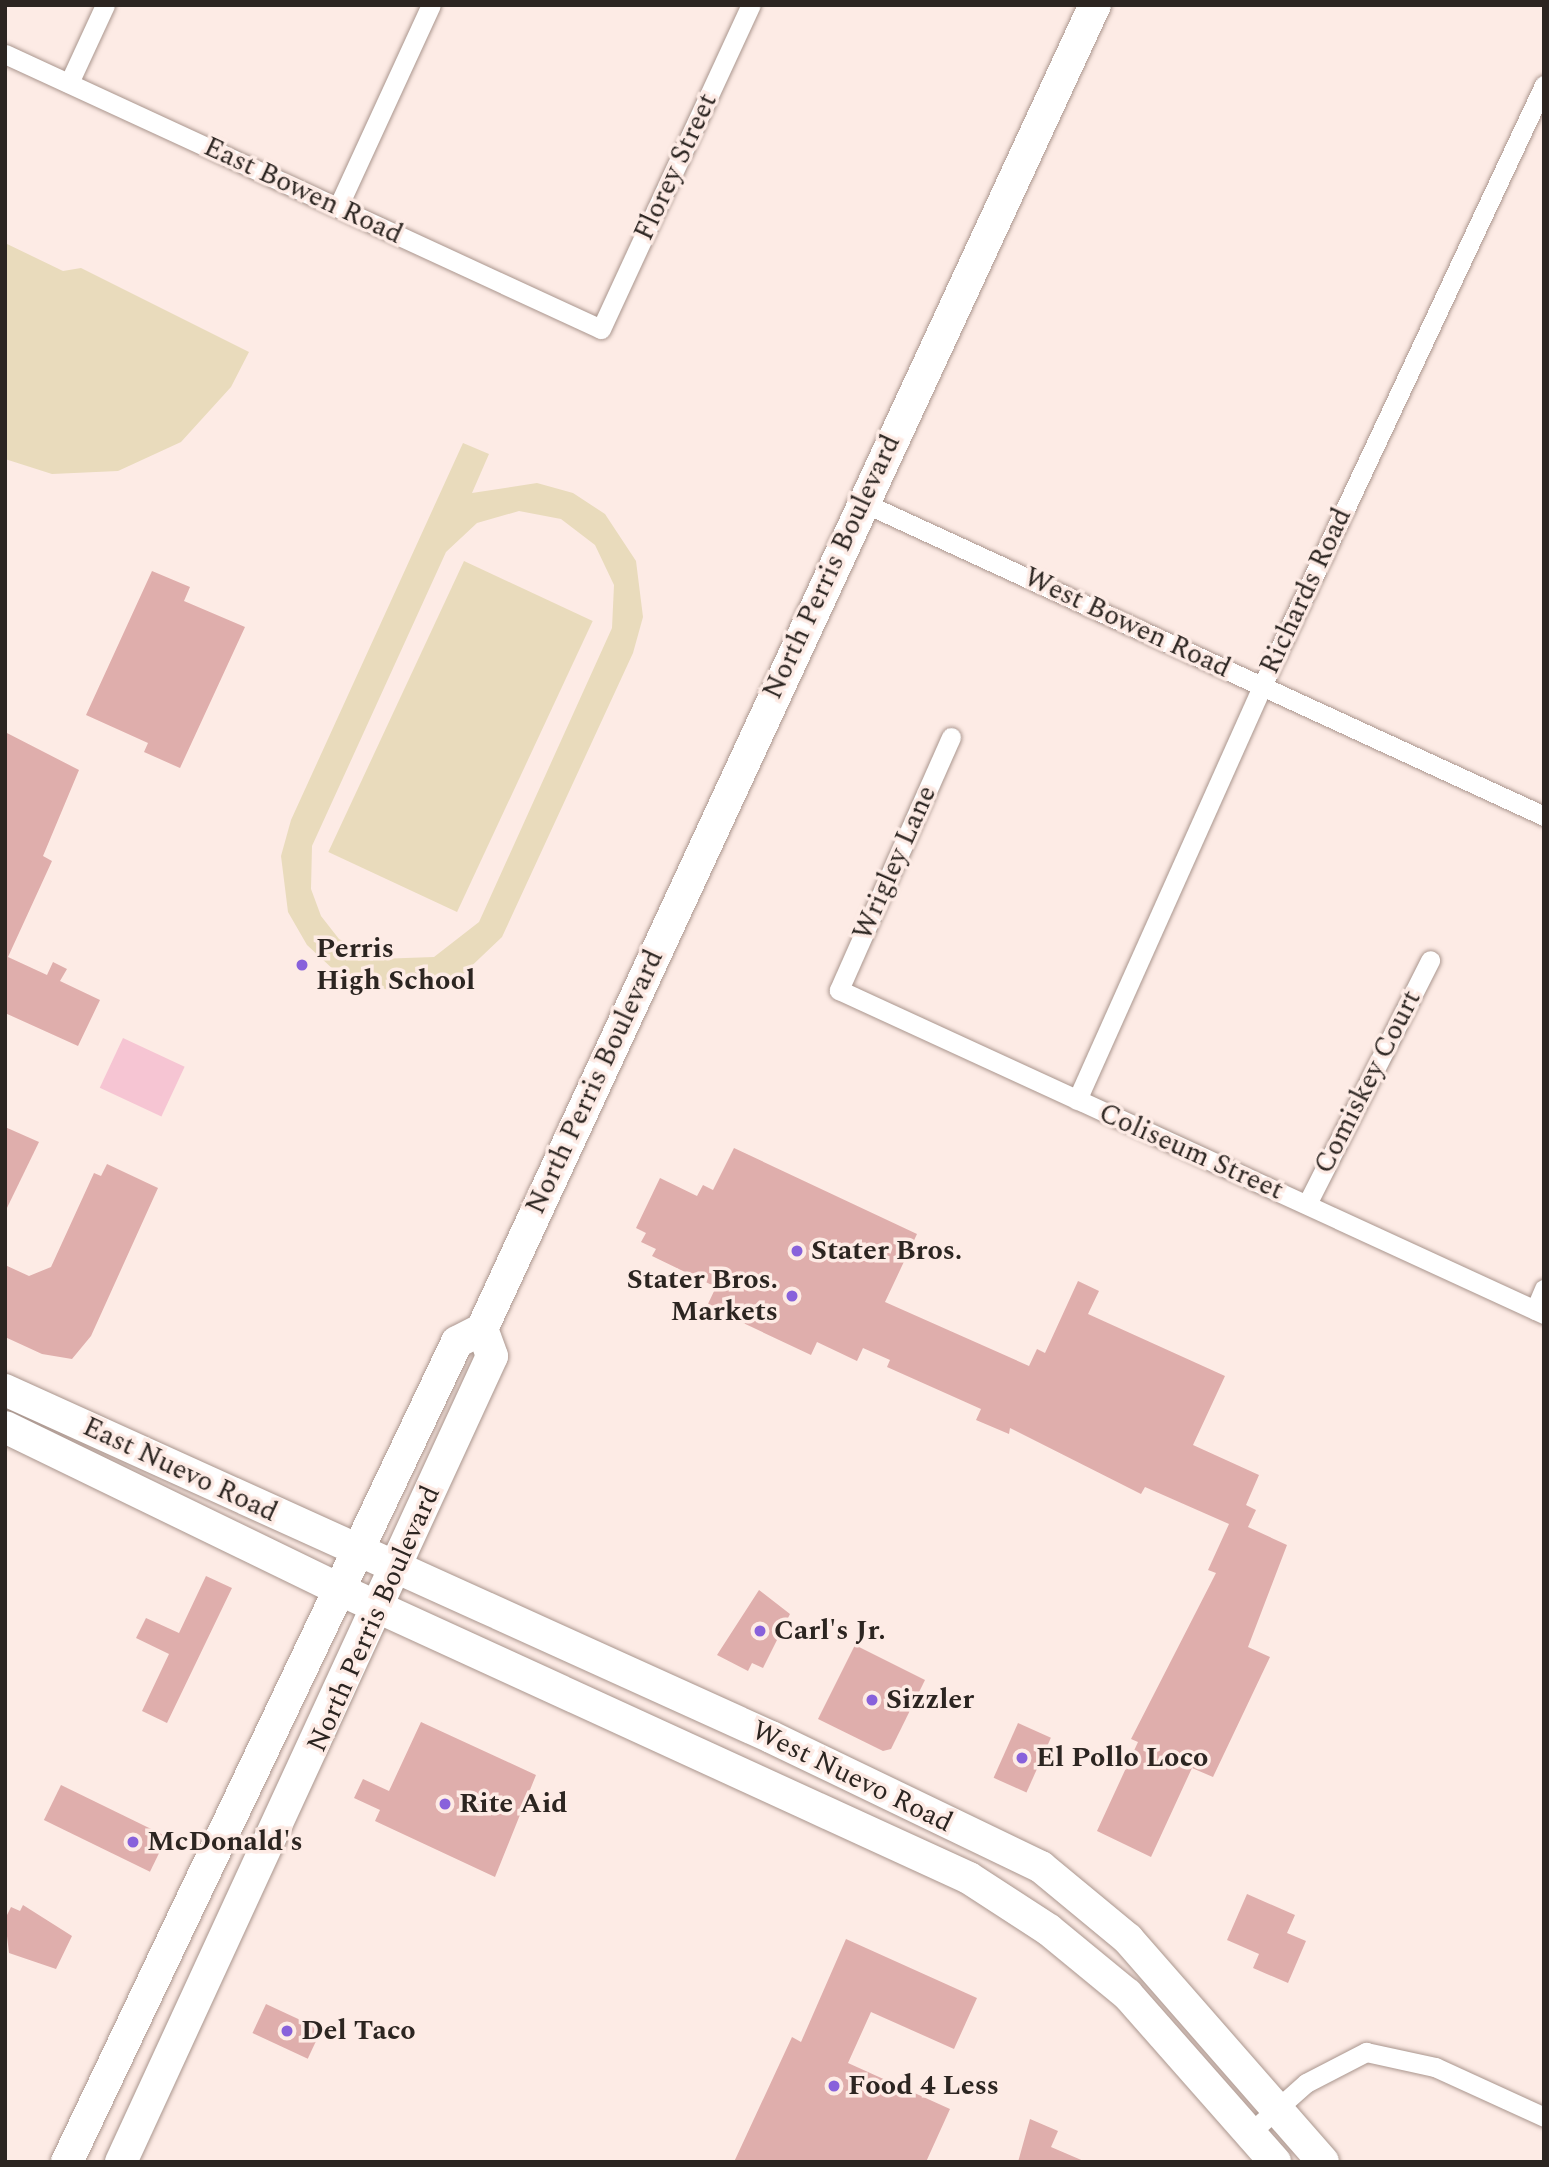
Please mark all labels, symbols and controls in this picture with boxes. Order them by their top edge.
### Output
street label: Florey Street [627,88,725,246]
street label: East Bowen Road [198,130,408,252]
street label: North Perris Boulevard [756,429,908,705]
street label: Richards Road [1253,503,1359,679]
street label: West Bowen Road [1018,560,1236,686]
street label: Wrigley Lane [846,781,944,945]
place label: Perris High School [316,932,475,998]
street label: North Perris Boulevard [519,944,671,1220]
marker: Perris High School [294,957,310,973]
street label: Comiskey Court [1307,985,1429,1179]
street label: Coliseum Street [1094,1096,1288,1208]
place label: Stater Bros. [811,1234,962,1268]
marker: Stater Bros. [789,1243,805,1259]
place label: Stater Bros. Markets [627,1263,778,1329]
marker: Stater Bros. Markets [784,1288,800,1304]
street label: East Nuevo Road [77,1410,283,1530]
street label: North Perris Boulevard [300,1481,448,1757]
place label: Carl's Jr. [774,1614,886,1648]
marker: Carl's Jr. [752,1623,768,1639]
place label: Sizzler [886,1683,974,1717]
marker: Sizzler [864,1692,880,1708]
street label: West Nuevo Road [746,1714,958,1840]
place label: El Pollo Loco [1036,1741,1208,1775]
marker: El Pollo Loco [1014,1750,1030,1766]
place label: Rite Aid [459,1787,568,1821]
marker: Rite Aid [437,1796,453,1812]
place label: McDonald's [147,1825,303,1859]
marker: McDonald's [125,1834,141,1850]
place label: Del Taco [301,2014,416,2048]
marker: Del Taco [279,2023,295,2039]
place label: Food 4 Less [848,2069,999,2103]
marker: Food 4 Less [826,2078,842,2094]

